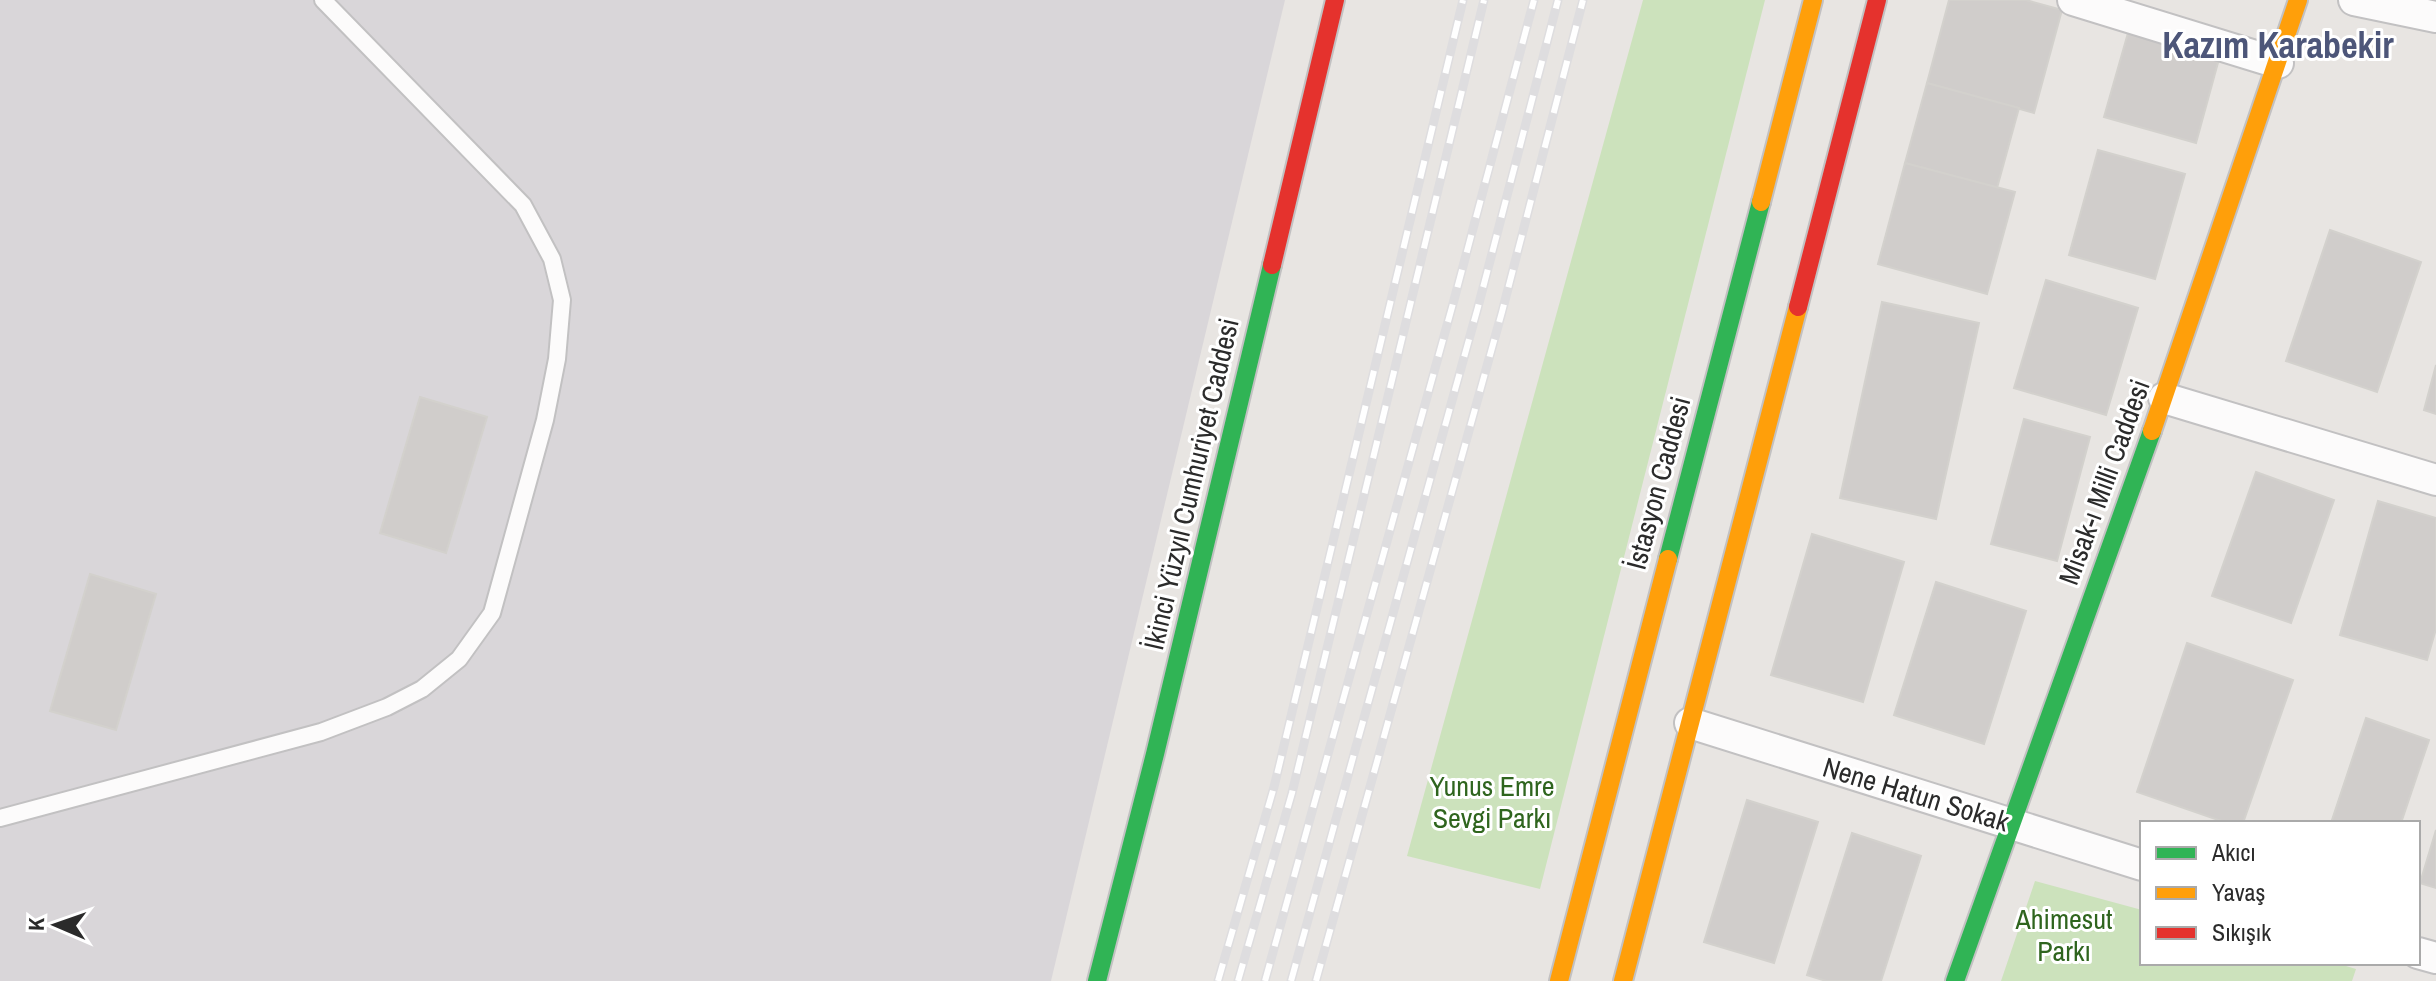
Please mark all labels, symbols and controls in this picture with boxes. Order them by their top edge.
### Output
district label: Kazım Karabekir [2162,21,2394,69]
street label: İkinci Yüzyıl Cumhuriyet Caddesi [1134,315,1248,653]
street label: Misak-ı Milli Caddesi [2049,374,2159,590]
street label: İstasyon Caddesi [1617,392,1699,574]
street label: Nene Hatun Sokak [1818,748,2014,840]
park label: Yunus Emre Sevgi Parkı [1429,767,1555,837]
legend [2140,821,2420,965]
text: Akıcı [2211,836,2256,868]
text: Yavaş [2212,876,2265,908]
north arrow [16,885,96,965]
park label: Ahimesut Parkı [2015,900,2113,970]
text: Sıkışık [2212,916,2271,948]
text: K [21,917,51,931]

